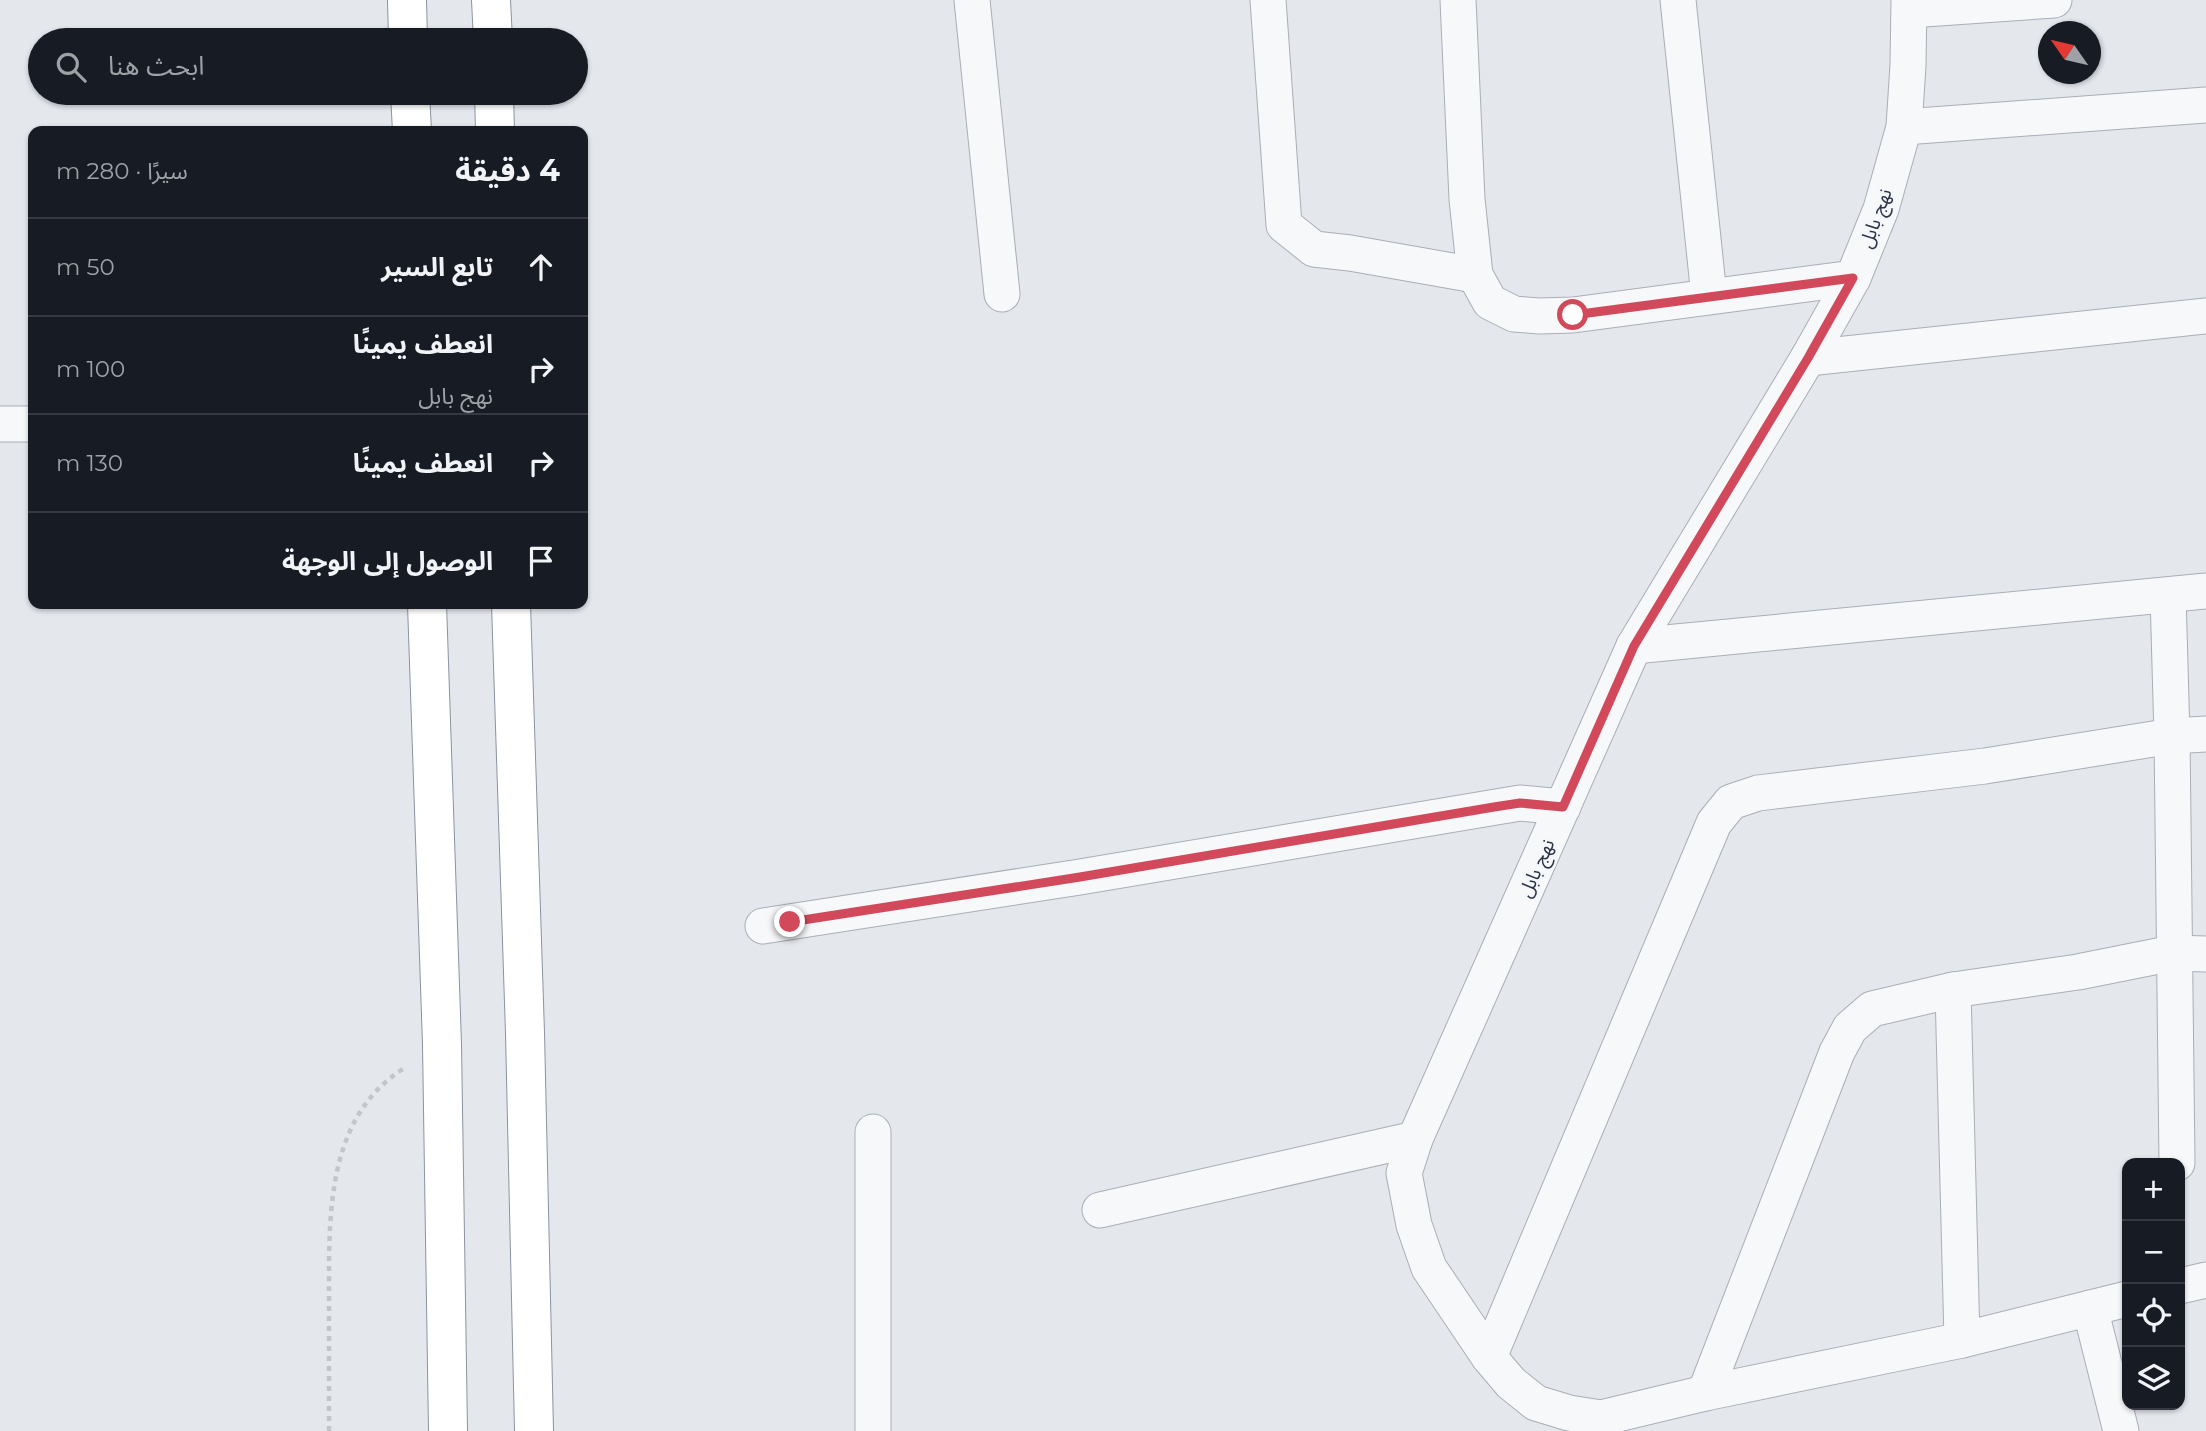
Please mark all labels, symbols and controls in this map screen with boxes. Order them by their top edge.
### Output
north arrow [2038,21,2101,84]
search box [28,28,588,105]
icon: search [52,48,90,86]
text: ابحث هنا [108,50,204,82]
text: 4 دقيقة [455,152,560,189]
text: سيرًا · 280 m [56,157,188,185]
street label: نهج بابل [1854,185,1900,252]
icon: ahead [522,248,560,286]
text: تابع السير [381,251,493,283]
text: 50 m [56,253,115,281]
route start [1557,299,1588,330]
text: انعطف يمينًا [353,328,493,360]
icon: right [522,350,560,388]
text: 100 m [56,355,125,383]
text: نهج بابل [418,382,493,410]
icon: right [522,444,560,482]
text: انعطف يمينًا [353,447,493,479]
text: 130 m [56,449,123,477]
icon: arrive [522,542,560,580]
text: الوصول إلى الوجهة [282,545,493,577]
street label: نهج بابل [1513,835,1562,902]
route end [774,906,805,937]
map controls [2122,1158,2185,1410]
button: + [2122,1158,2185,1221]
button: − [2122,1221,2185,1284]
button: locate [2122,1284,2185,1347]
button: layers [2122,1347,2185,1410]

